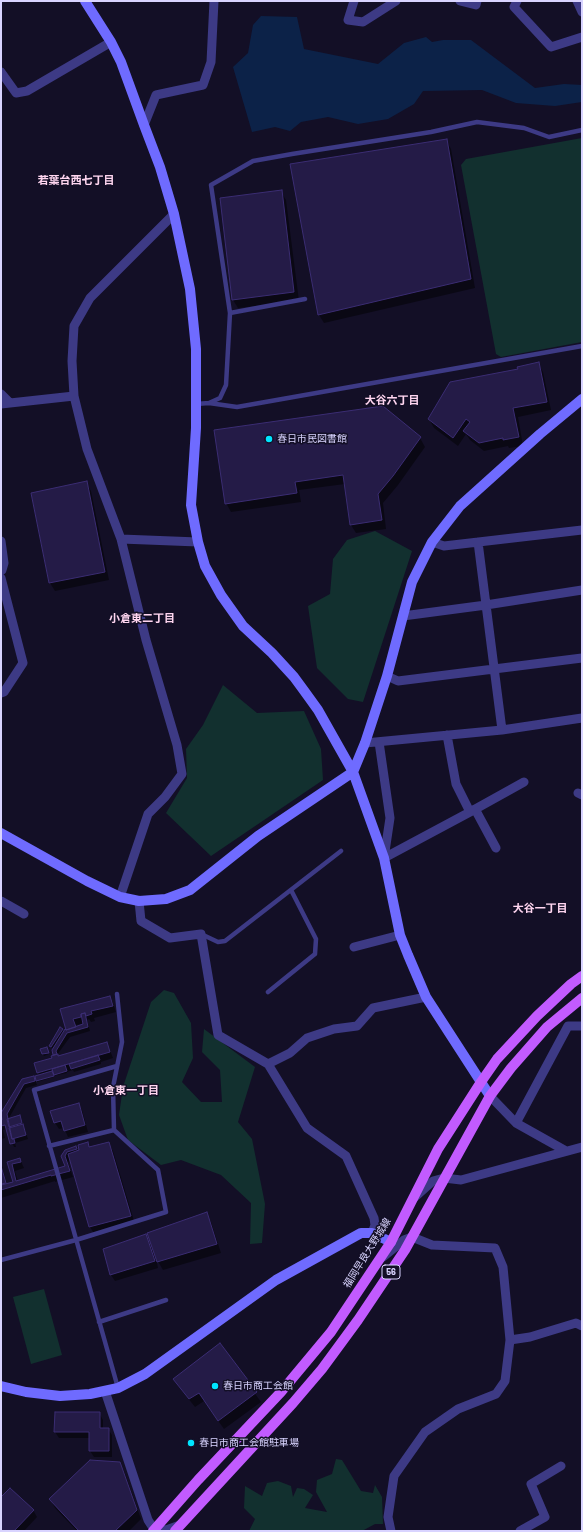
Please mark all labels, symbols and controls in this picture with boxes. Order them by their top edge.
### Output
district label: 若葉台西七丁目 [38,173,114,187]
district label: 大谷六丁目 [365,393,419,407]
place label: 春日市民図書館 [277,433,347,445]
marker: 春日市民図書館 [264,434,274,444]
district label: 小倉東二丁目 [109,611,175,625]
district label: 大谷一丁目 [513,901,567,915]
district label: 小倉東一丁目 [93,1083,159,1097]
street label: 福岡早良大野城線 [341,1216,393,1290]
road number: 56 [382,1265,400,1279]
place label: 春日市商工会館 [223,1380,293,1392]
marker: 春日市商工会館 [210,1381,220,1391]
place label: 春日市商工会館駐車場 [199,1437,299,1449]
marker: 春日市商工会館駐車場 [186,1438,196,1448]

